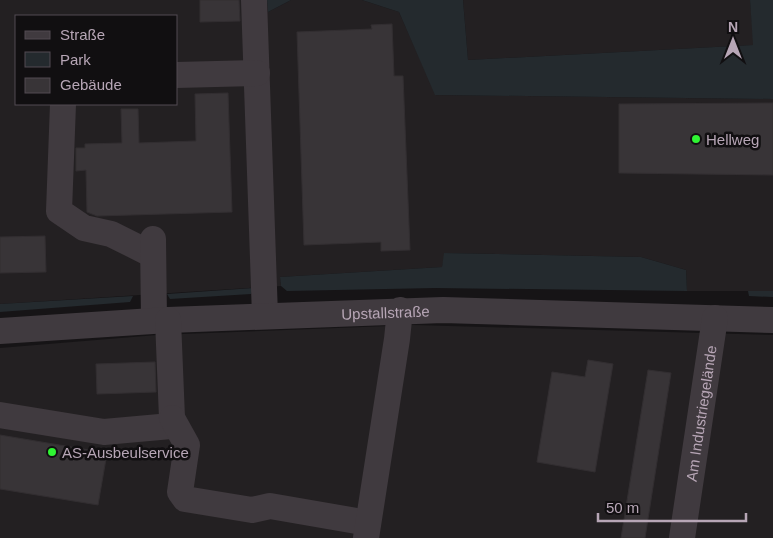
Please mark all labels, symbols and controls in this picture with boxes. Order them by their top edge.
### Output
legend [15,15,178,105]
north arrow [708,15,758,65]
text: N [728,19,738,35]
text: Straße [60,26,105,43]
text: Park [60,51,91,68]
text: Gebäude [60,76,122,93]
place label: Hellweg [706,131,759,148]
marker: Hellweg [690,133,702,145]
street label: Upstallstraße [341,302,430,322]
street label: Am Industriegelände [682,344,719,483]
place label: AS-Ausbeulservice [62,444,189,461]
marker: AS-Ausbeulservice [46,446,58,458]
scale bar [598,490,746,522]
text: 50 m [606,499,639,516]

